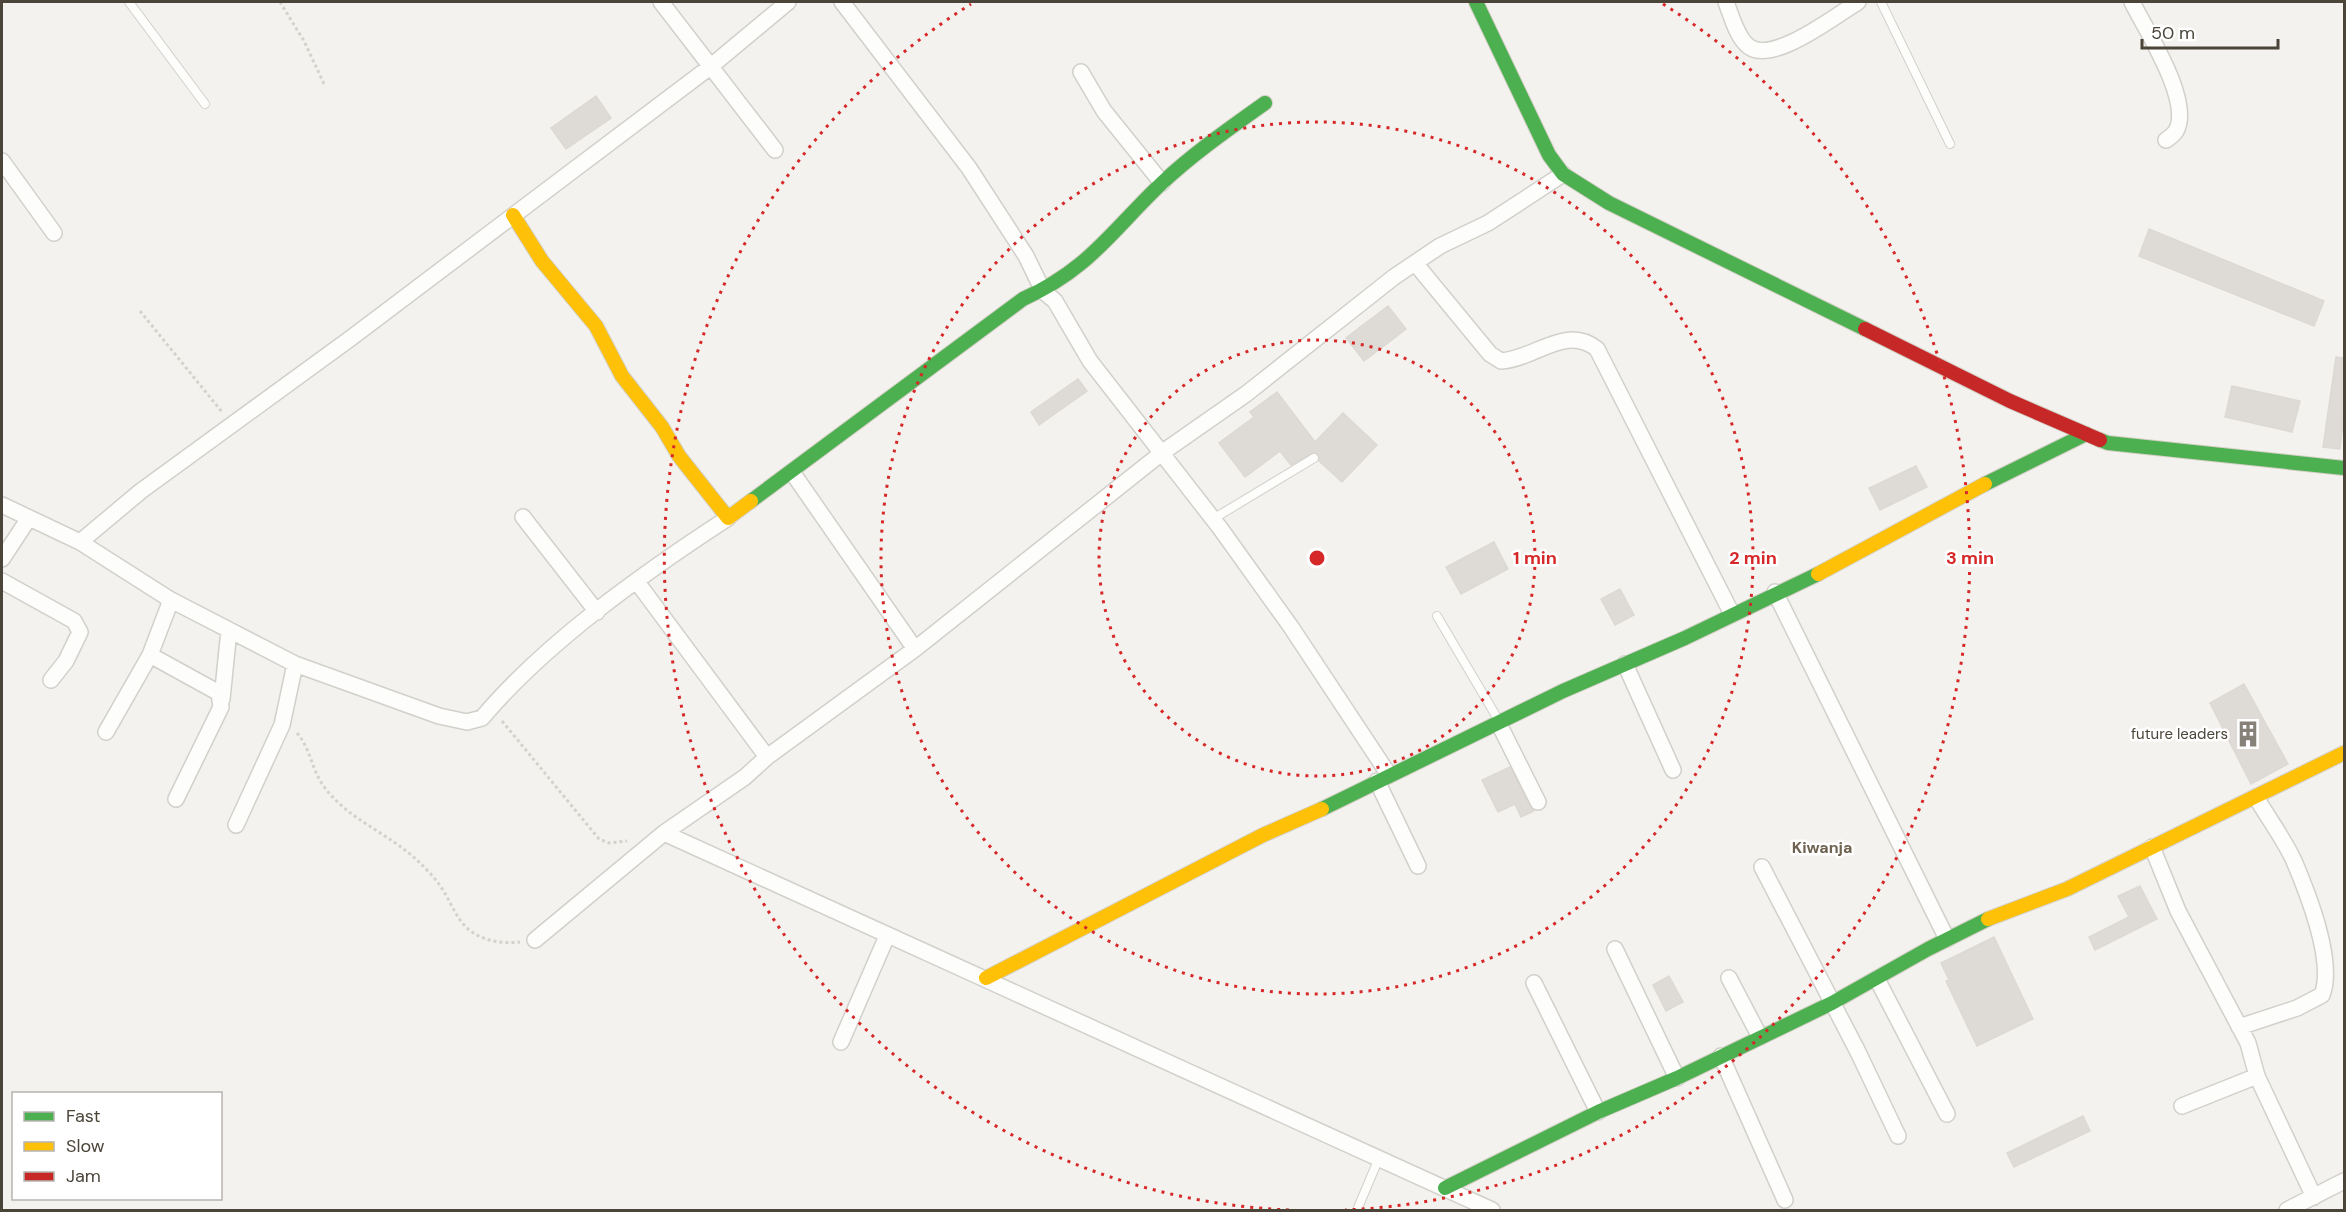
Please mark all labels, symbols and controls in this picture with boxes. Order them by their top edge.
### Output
scale bar [2142,12,2278,50]
text: 50 m [2151,21,2195,45]
text: 1 min [1513,546,1557,570]
text: 2 min [1729,546,1777,570]
text: 3 min [1946,546,1994,570]
centre of rings [1307,548,1327,568]
building icon: future leaders [2233,719,2263,749]
place label: future leaders [2131,724,2228,744]
district label: Kiwanja [1792,837,1852,858]
legend [12,1092,222,1200]
text: Fast [66,1104,101,1128]
text: Slow [66,1134,105,1158]
text: Jam [66,1164,101,1188]

